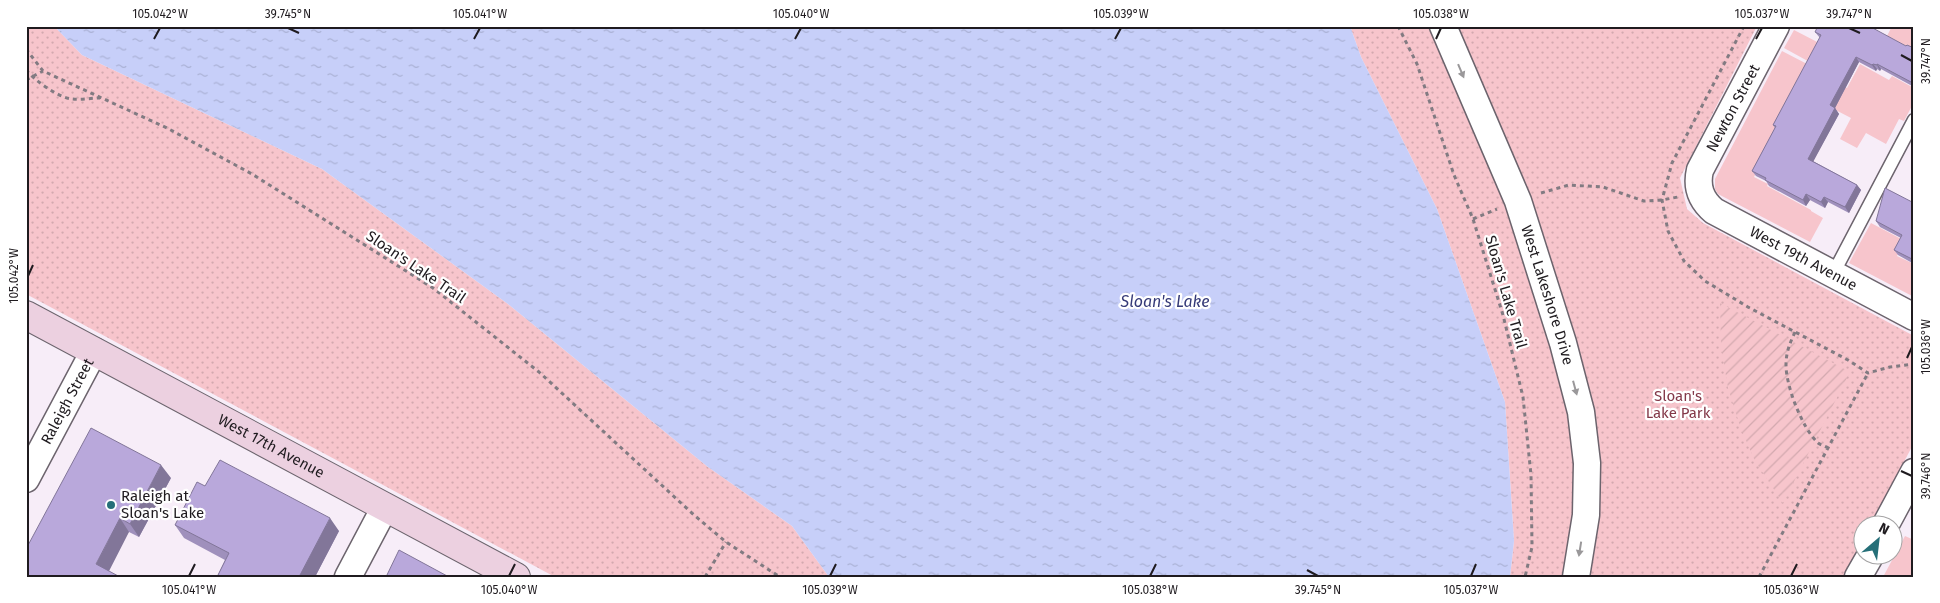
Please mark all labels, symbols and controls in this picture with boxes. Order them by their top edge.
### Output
text: 105.042°W [132,7,188,21]
text: 39.745°N [265,7,311,21]
text: 105.041°W [453,7,507,21]
text: 105.040°W [773,7,829,21]
text: 105.039°W [1093,7,1149,21]
text: 105.038°W [1413,7,1469,21]
text: 105.037°W [1735,7,1789,21]
text: 39.747°N [1826,7,1872,21]
text: 39.747°N [1919,38,1933,84]
street label: Newton Street [1702,61,1764,155]
one-way arrow [1458,64,1465,79]
street label: West Lakeshore Drive [1517,223,1577,367]
street label: West 19th Avenue [1747,223,1860,294]
street label: Sloan's Lake Trail [363,227,470,307]
street label: Sloan's Lake Trail [1481,233,1531,351]
text: 105.042°W [7,248,21,304]
water label: Sloan's Lake [1120,292,1209,311]
text: 105.036°W [1919,319,1933,375]
street label: Raleigh Street [37,355,98,447]
one-way arrow [1571,381,1579,396]
park label: Sloan's Lake Park [1646,387,1711,422]
street label: West 17th Avenue [215,410,327,482]
text: 39.746°N [1919,452,1933,500]
place label: Raleigh at Sloan's Lake [121,487,204,522]
marker: Raleigh at Sloan's Lake [105,499,117,511]
north arrow [1852,516,1902,566]
text: N [1876,519,1892,539]
one-way arrow [1576,542,1584,558]
text: 105.041°W [162,583,216,597]
text: 105.040°W [481,583,537,597]
text: 105.039°W [802,583,858,597]
text: 105.038°W [1122,583,1178,597]
text: 39.745°N [1295,583,1341,597]
text: 105.037°W [1444,583,1498,597]
text: 105.036°W [1763,583,1819,597]

